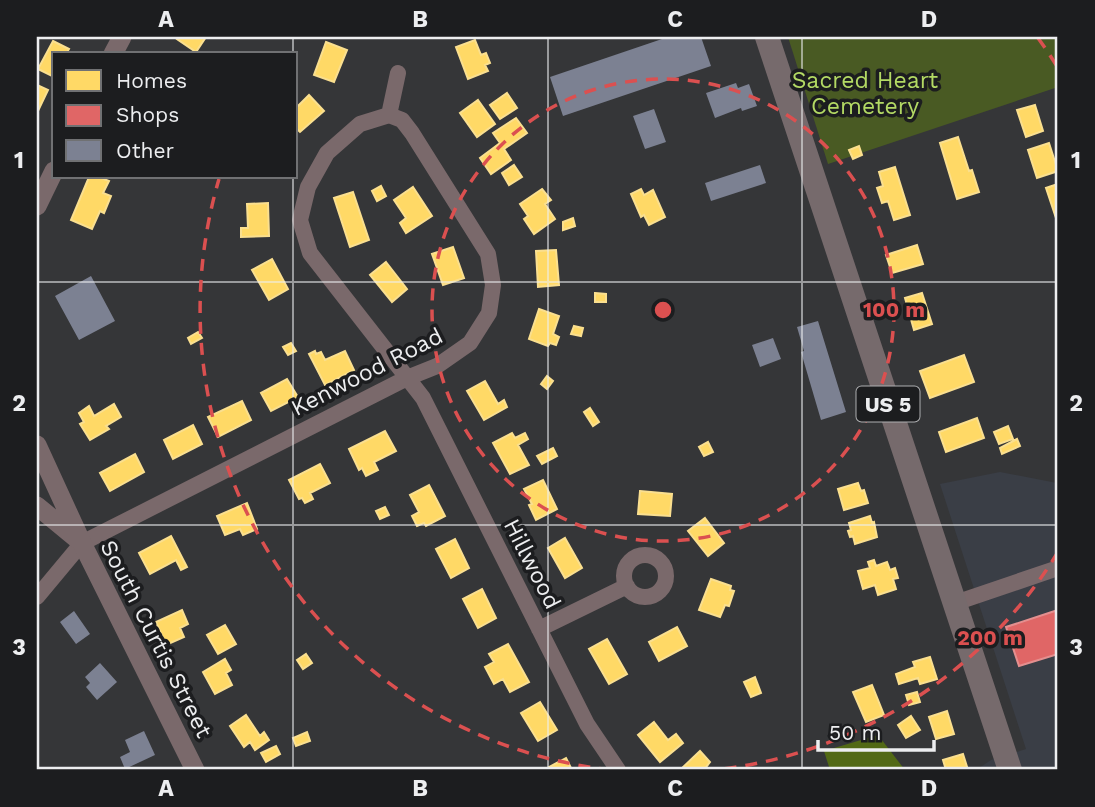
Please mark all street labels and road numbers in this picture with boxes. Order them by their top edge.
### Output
street label: Kenwood Road [287,322,447,422]
road number: US 5 [856,386,920,422]
street label: Hillwood [498,514,566,614]
street label: South Curtis Street [94,536,218,743]

